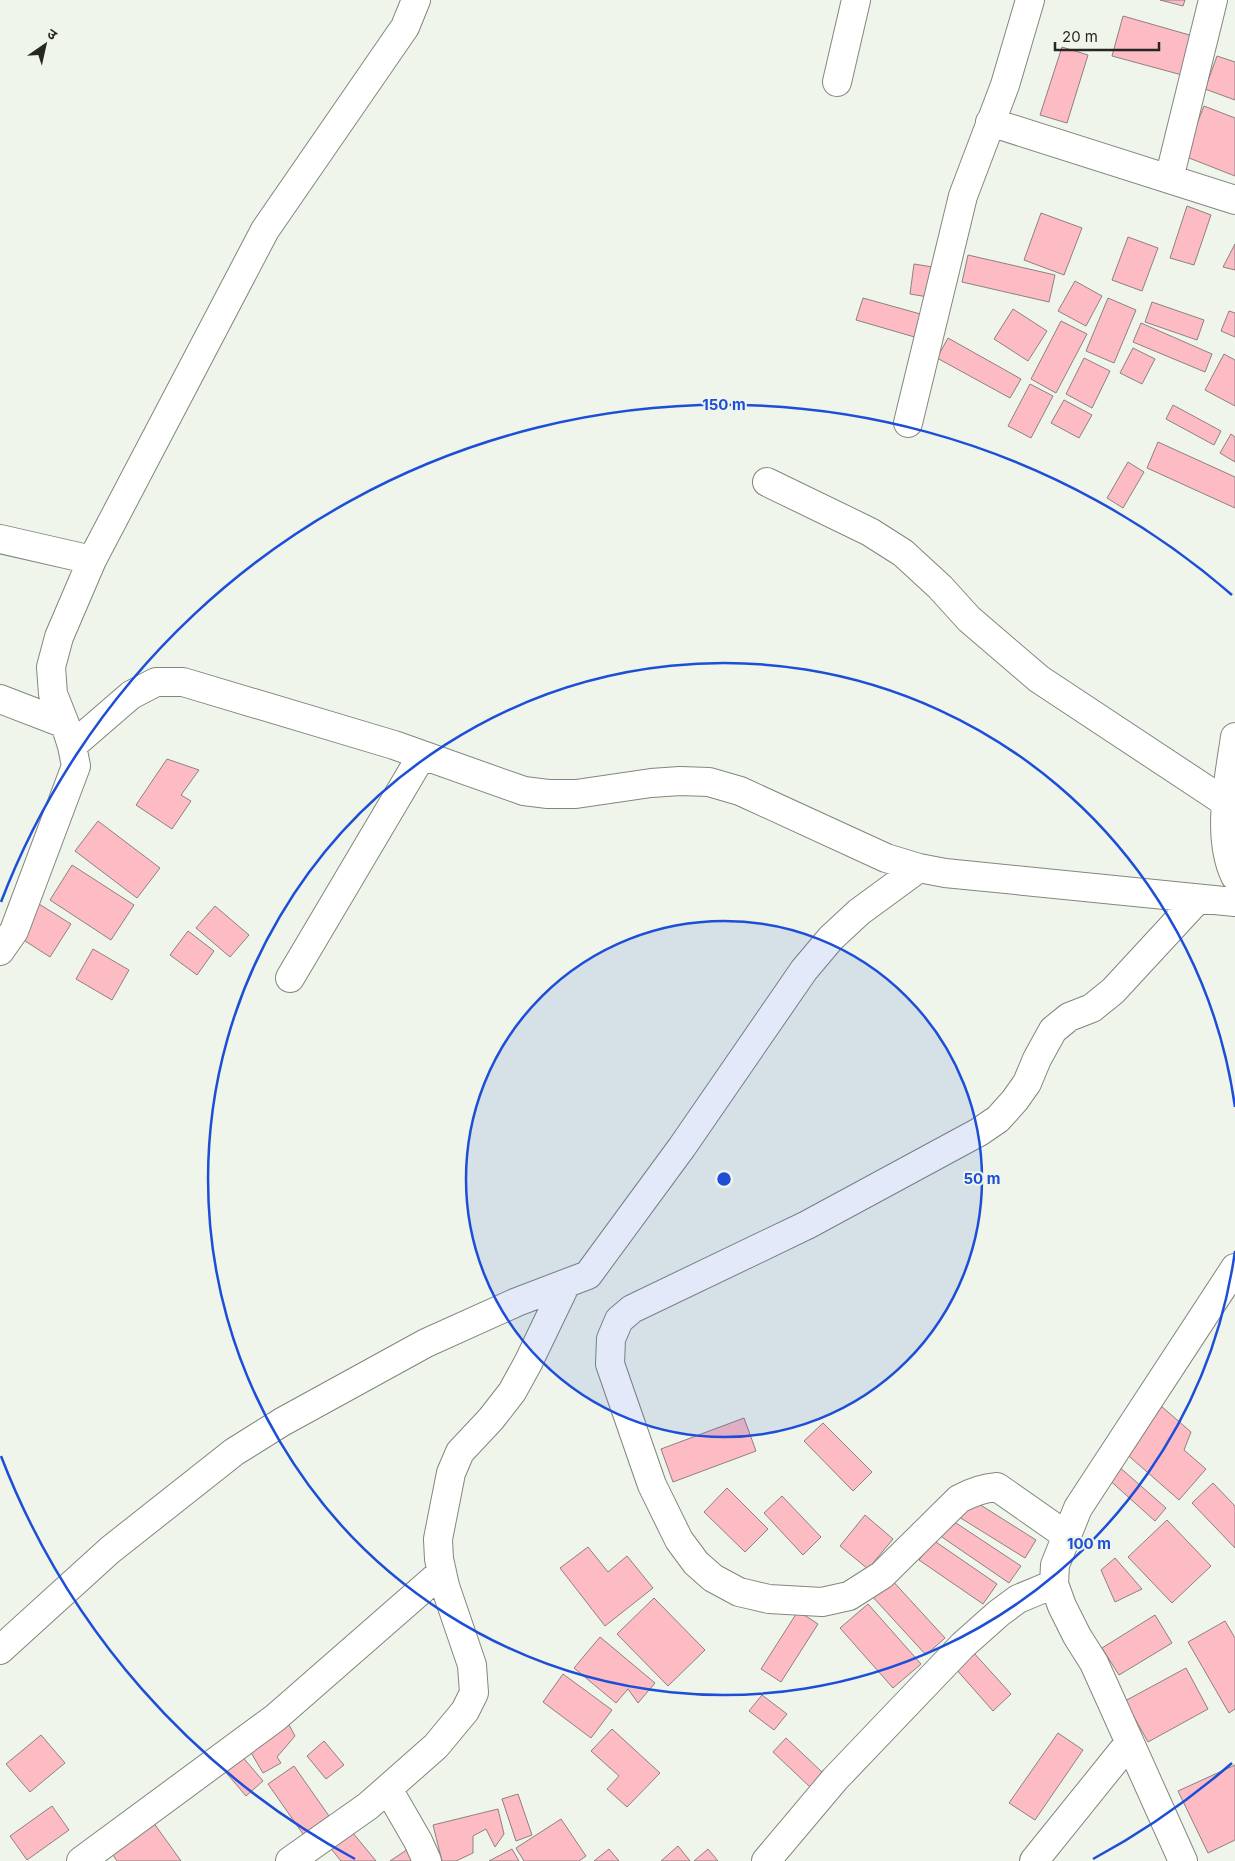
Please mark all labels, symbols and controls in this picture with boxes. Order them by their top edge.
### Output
north arrow [20,20,70,70]
scale bar [1055,20,1159,52]
text: उ [44,24,61,44]
text: 20 m [1062,27,1098,46]
text: 150 m [702,395,746,414]
text: 50 m [964,1169,1000,1188]
centre of rings [715,1170,733,1188]
text: 100 m [1067,1534,1111,1553]

